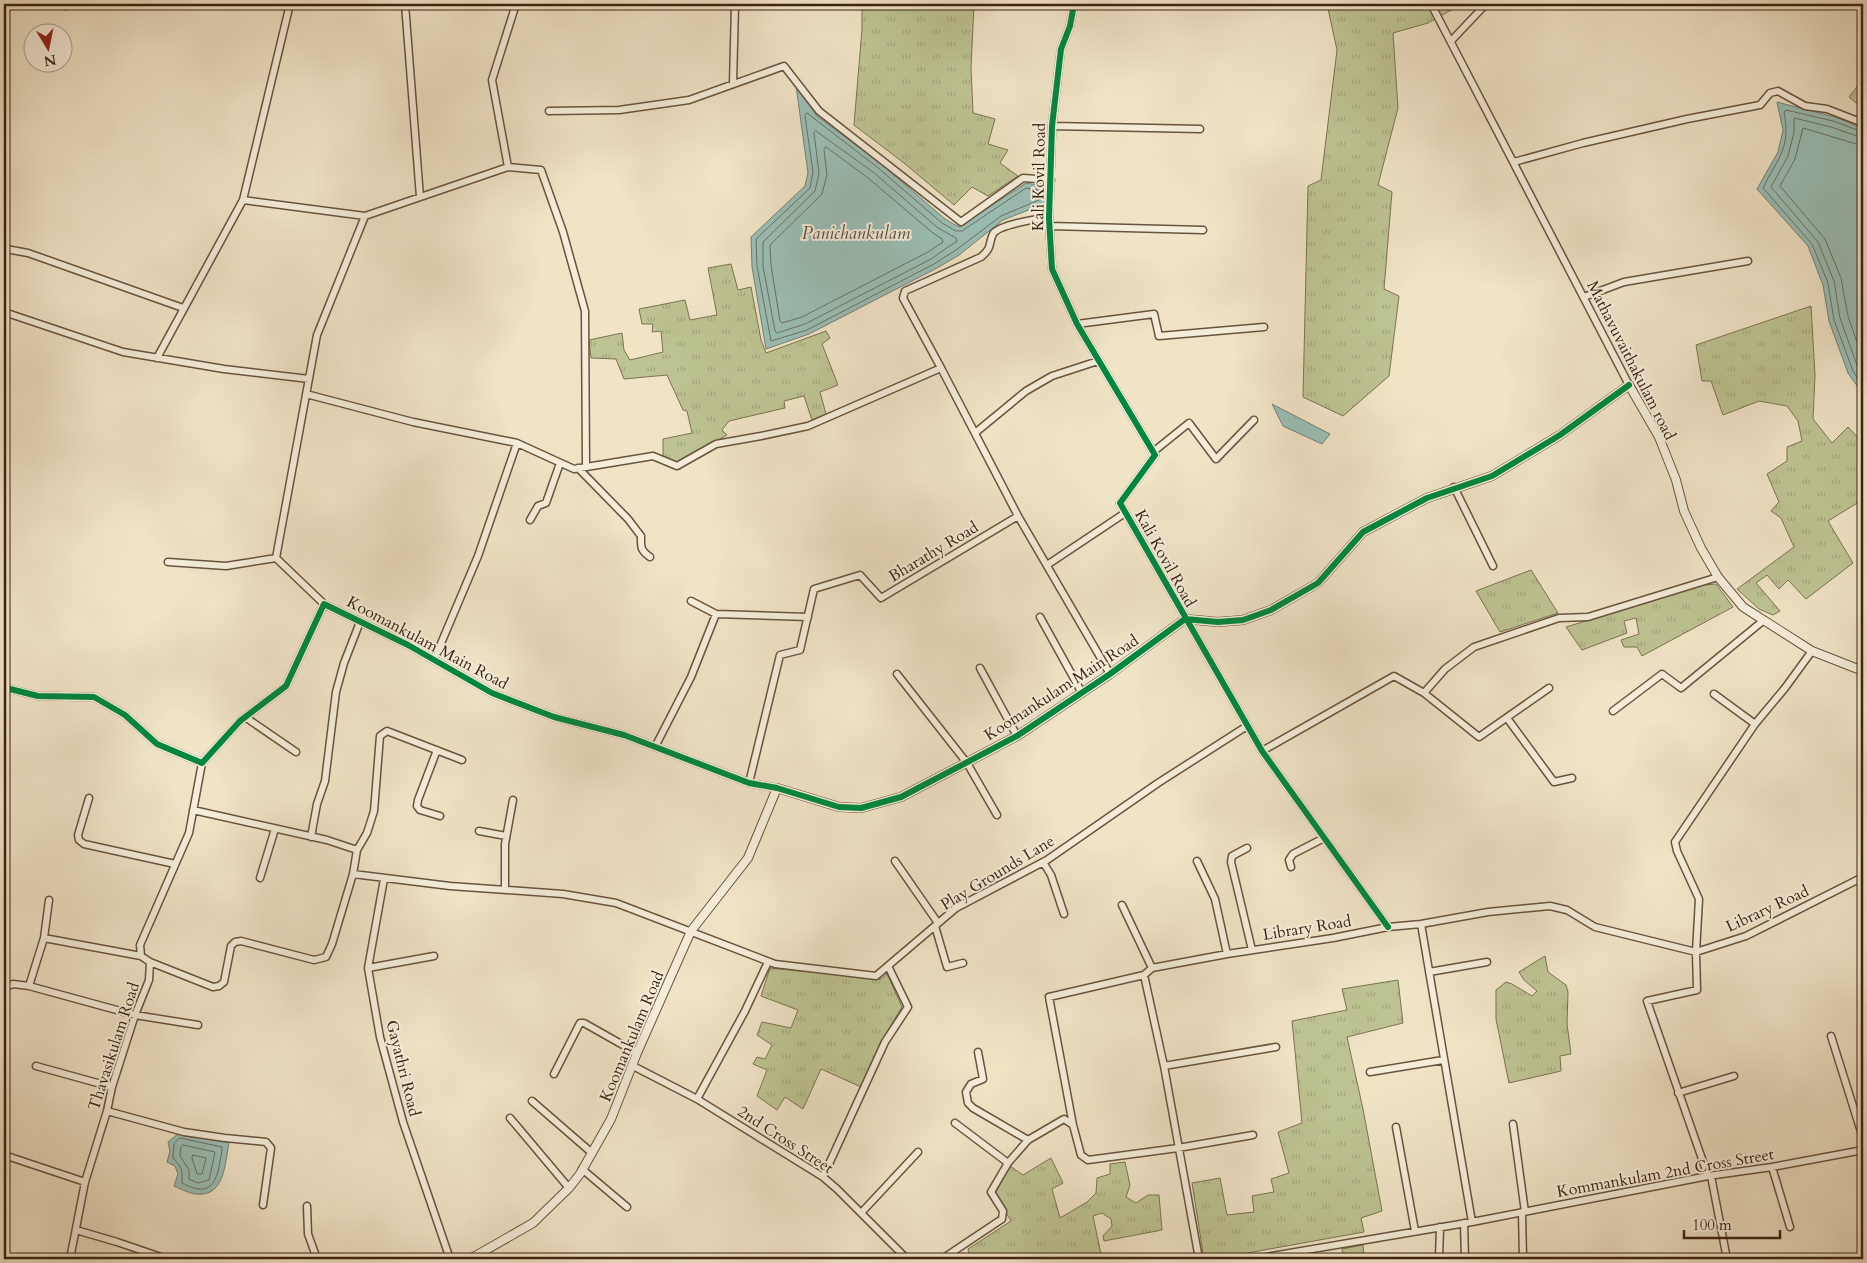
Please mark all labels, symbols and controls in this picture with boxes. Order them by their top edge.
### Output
north arrow [22,22,72,72]
text: N [43,50,58,71]
street label: Kali Kovil Road [1027,122,1051,231]
water label: Panichankulam [802,221,911,246]
street label: Mathavuvaithakulam road [1581,277,1681,444]
street label: Kali Kovil Road [1129,506,1201,612]
street label: Bharathy Road [885,516,983,587]
street label: Koomankulam Main Road [343,591,513,695]
street label: Koomankulam Main Road [980,629,1143,746]
street label: Play Grounds Lane [936,830,1059,916]
street label: Library Road [1722,880,1813,938]
street label: Library Road [1261,910,1353,946]
street label: Koomankulam Road [594,967,670,1105]
street label: Thavasikulam Road [83,979,145,1113]
street label: Gayathri Road [380,1018,426,1119]
street label: 2nd Cross Street [733,1101,838,1179]
street label: Kommankulam 2nd Cross Street [1555,1143,1775,1203]
scale bar [1684,1208,1781,1240]
text: 100 m [1692,1215,1732,1235]

